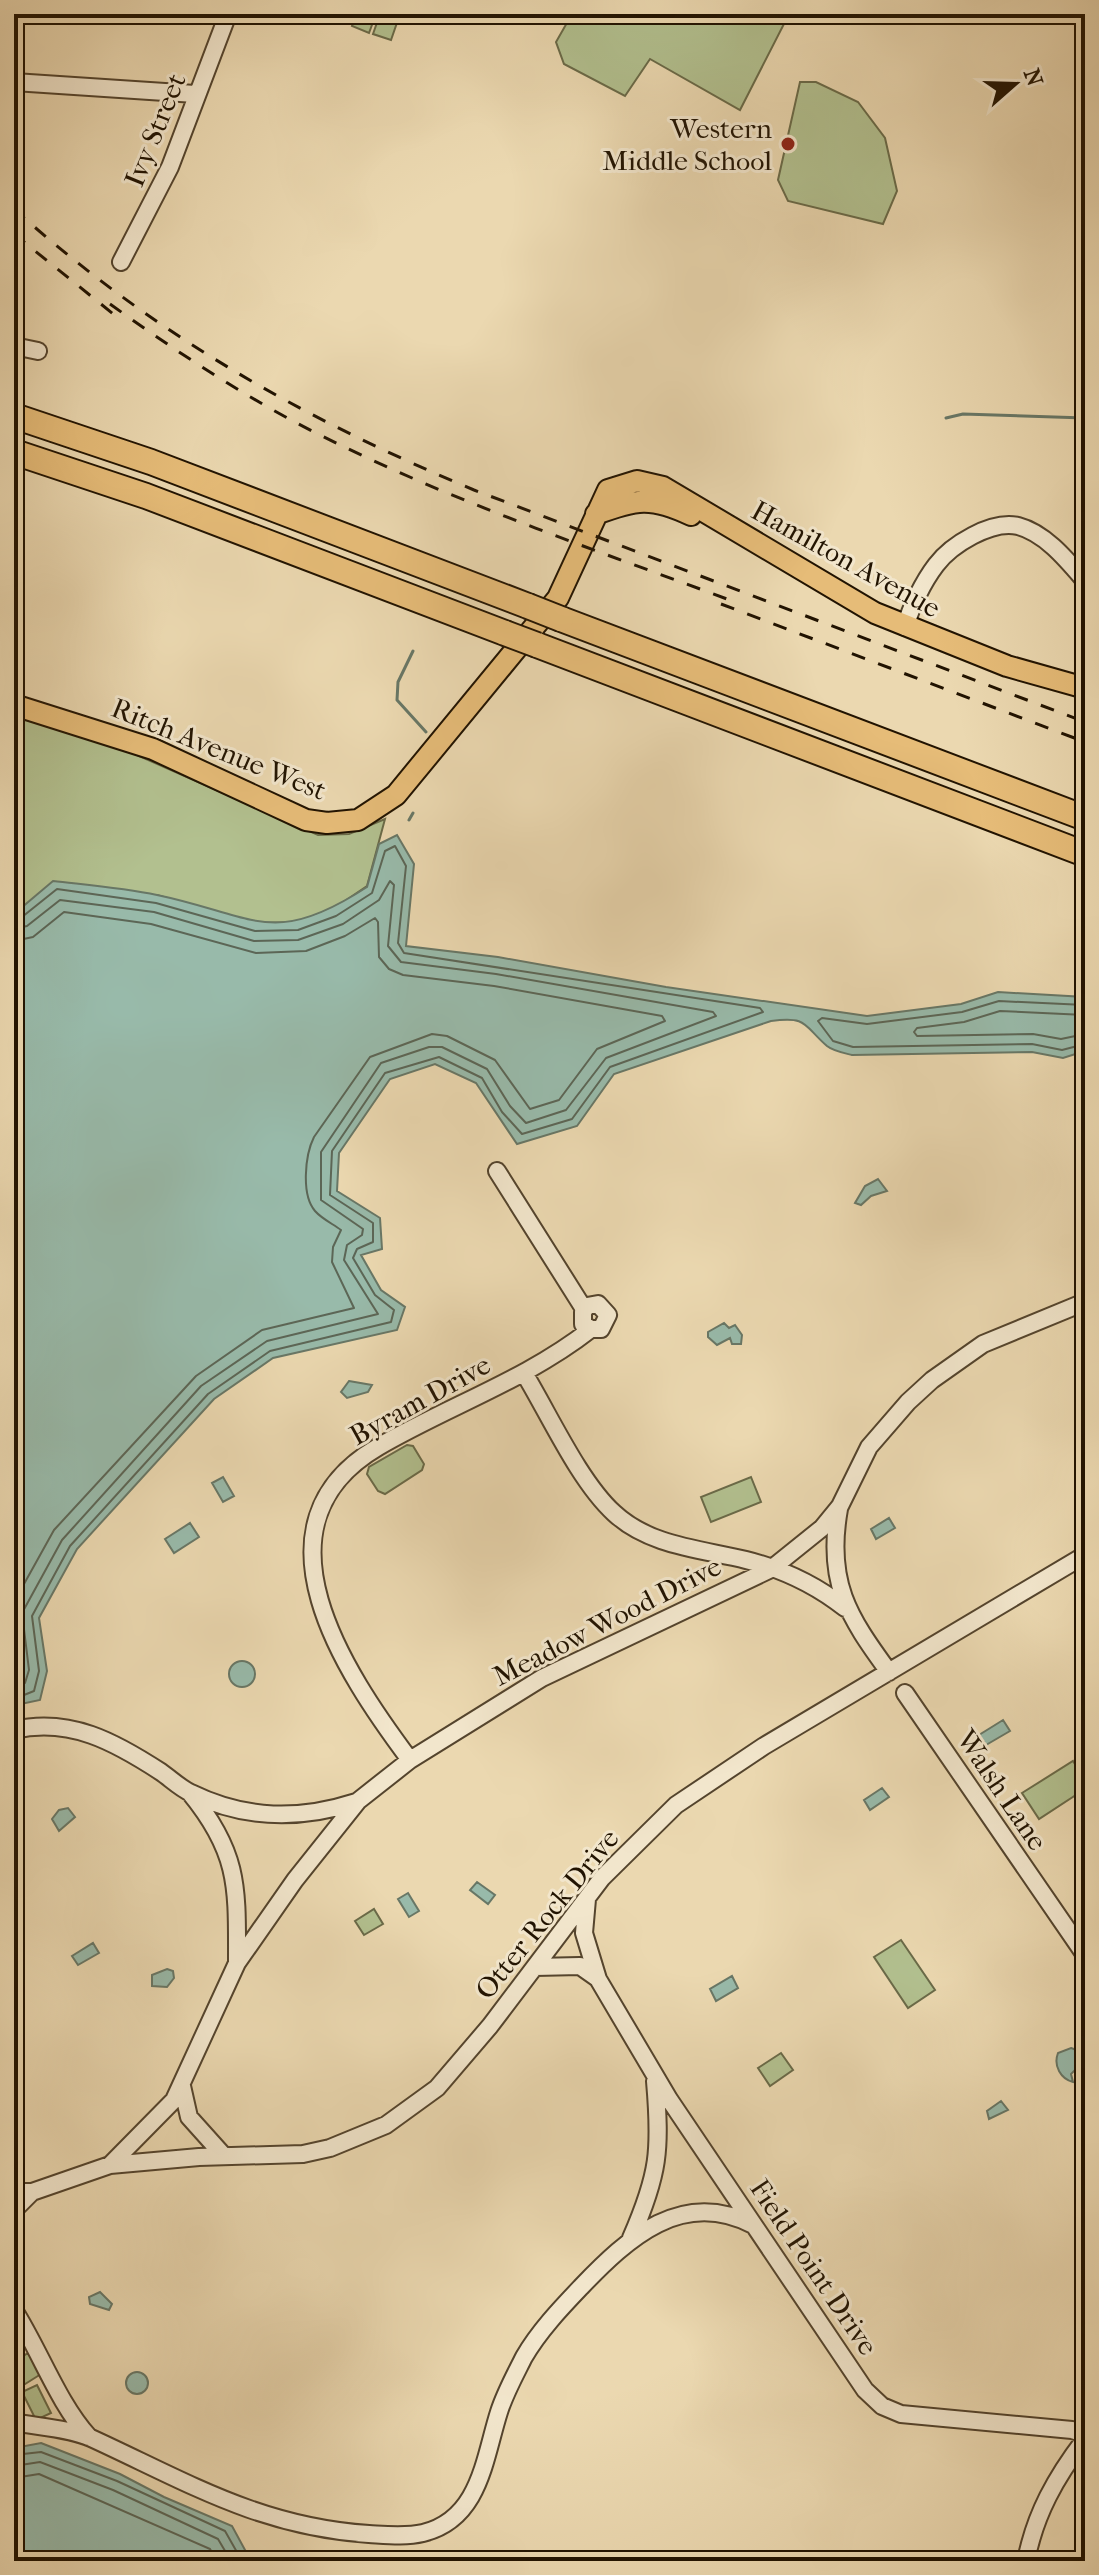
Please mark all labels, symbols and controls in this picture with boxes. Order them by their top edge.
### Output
north arrow [975,44,1055,124]
text: N [1018,65,1048,90]
street label: Ivy Street [117,69,193,191]
place label: Western Middle School [602,112,772,177]
marker: Western Middle School [779,135,797,153]
street label: Hamilton Avenue [746,493,946,625]
street label: Ritch Avenue West [107,691,331,807]
street label: Byram Drive [344,1348,496,1452]
street label: Meadow Wood Drive [487,1549,727,1693]
street label: Walsh Lane [949,1723,1054,1857]
street label: Otter Rock Drive [468,1822,626,2006]
street label: Field Point Drive [743,2173,885,2361]

